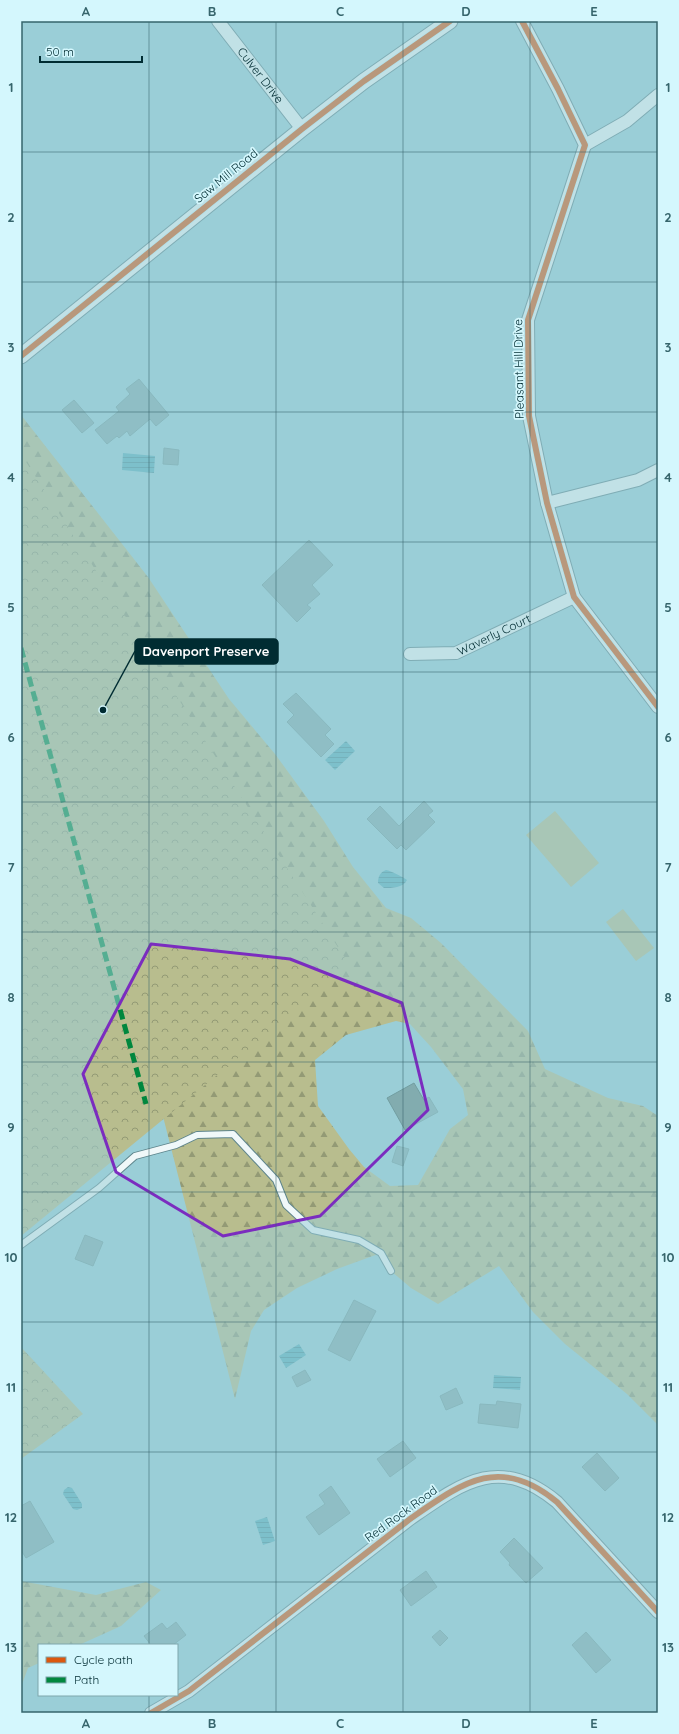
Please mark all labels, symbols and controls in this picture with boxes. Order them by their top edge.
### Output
text: A [82,3,91,19]
text: B [208,3,216,19]
text: C [336,3,344,19]
text: D [461,3,471,19]
text: E [590,3,598,19]
scale bar [40,38,142,64]
text: 50 m [46,44,74,59]
street label: Culver Drive [234,44,287,106]
text: 1 [8,79,14,95]
text: 1 [665,79,671,95]
street label: Saw Mill Road [191,145,260,206]
text: 2 [7,209,15,225]
text: 2 [664,209,672,225]
street label: Pleasant Hill Drive [510,319,527,419]
text: 3 [8,339,15,355]
text: 3 [665,339,672,355]
text: 4 [7,469,15,485]
text: 4 [664,469,672,485]
text: 5 [7,599,15,615]
text: 5 [664,599,672,615]
street label: Waverly Court [455,611,533,658]
callout: Davenport Preserve [135,639,278,664]
text: Davenport Preserve [143,643,270,659]
text: 6 [7,729,15,745]
text: 6 [664,729,672,745]
text: 7 [7,859,15,875]
text: 7 [664,859,672,875]
text: 8 [7,989,15,1005]
text: 8 [664,989,672,1005]
text: 9 [7,1119,15,1135]
text: 9 [664,1119,672,1135]
text: 10 [4,1249,18,1265]
text: 10 [661,1249,675,1265]
text: 11 [6,1379,16,1395]
text: 11 [663,1379,673,1395]
street label: Red Rock Road [361,1482,440,1545]
text: 12 [5,1509,17,1525]
text: 12 [662,1509,674,1525]
text: 13 [5,1639,17,1655]
text: 13 [662,1639,674,1655]
legend [38,1644,178,1696]
text: Cycle path [74,1652,133,1667]
text: Path [74,1672,99,1687]
text: A [82,1715,91,1731]
text: B [208,1715,216,1731]
text: C [336,1715,344,1731]
text: D [461,1715,471,1731]
text: E [590,1715,598,1731]

